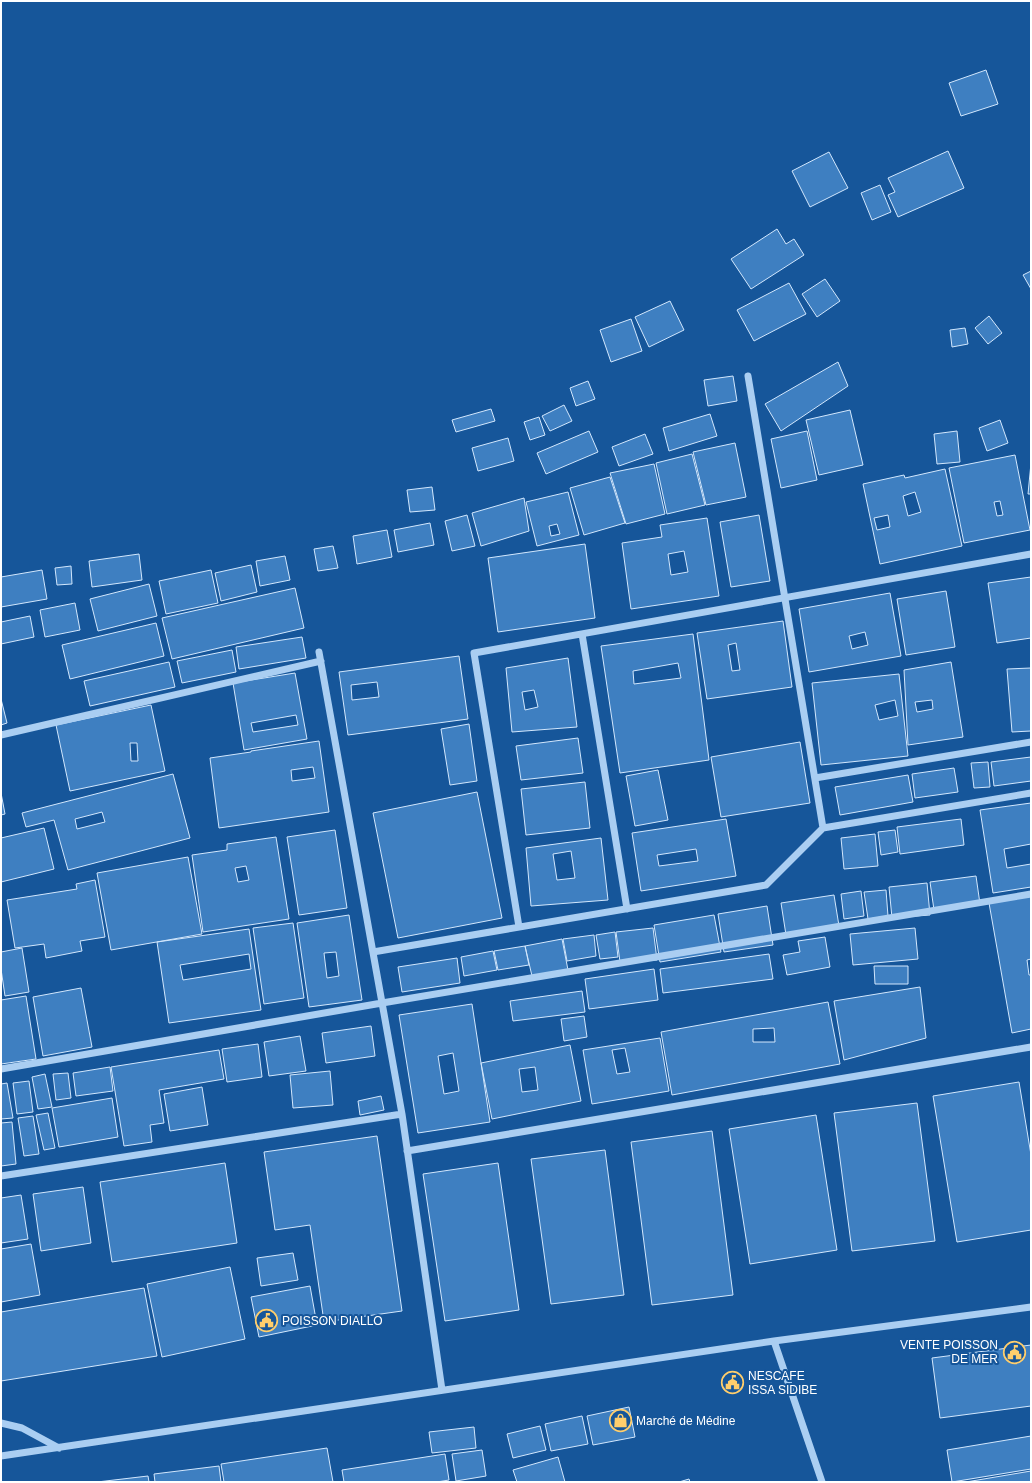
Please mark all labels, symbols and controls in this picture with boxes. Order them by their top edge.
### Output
public building icon: POISSON DIALLO [253,1308,279,1334]
place label: POISSON DIALLO [282,1314,383,1328]
place label: VENTE POISSON DE MER [900,1338,998,1366]
public building icon: VENTE POISSON DE MER [1001,1339,1027,1365]
place label: NESCAFE ISSA SIDIBE [748,1369,817,1397]
public building icon: NESCAFE ISSA SIDIBE [720,1370,746,1396]
shop icon: Marché de Médine [608,1408,634,1434]
place label: Marché de Médine [636,1414,736,1428]

